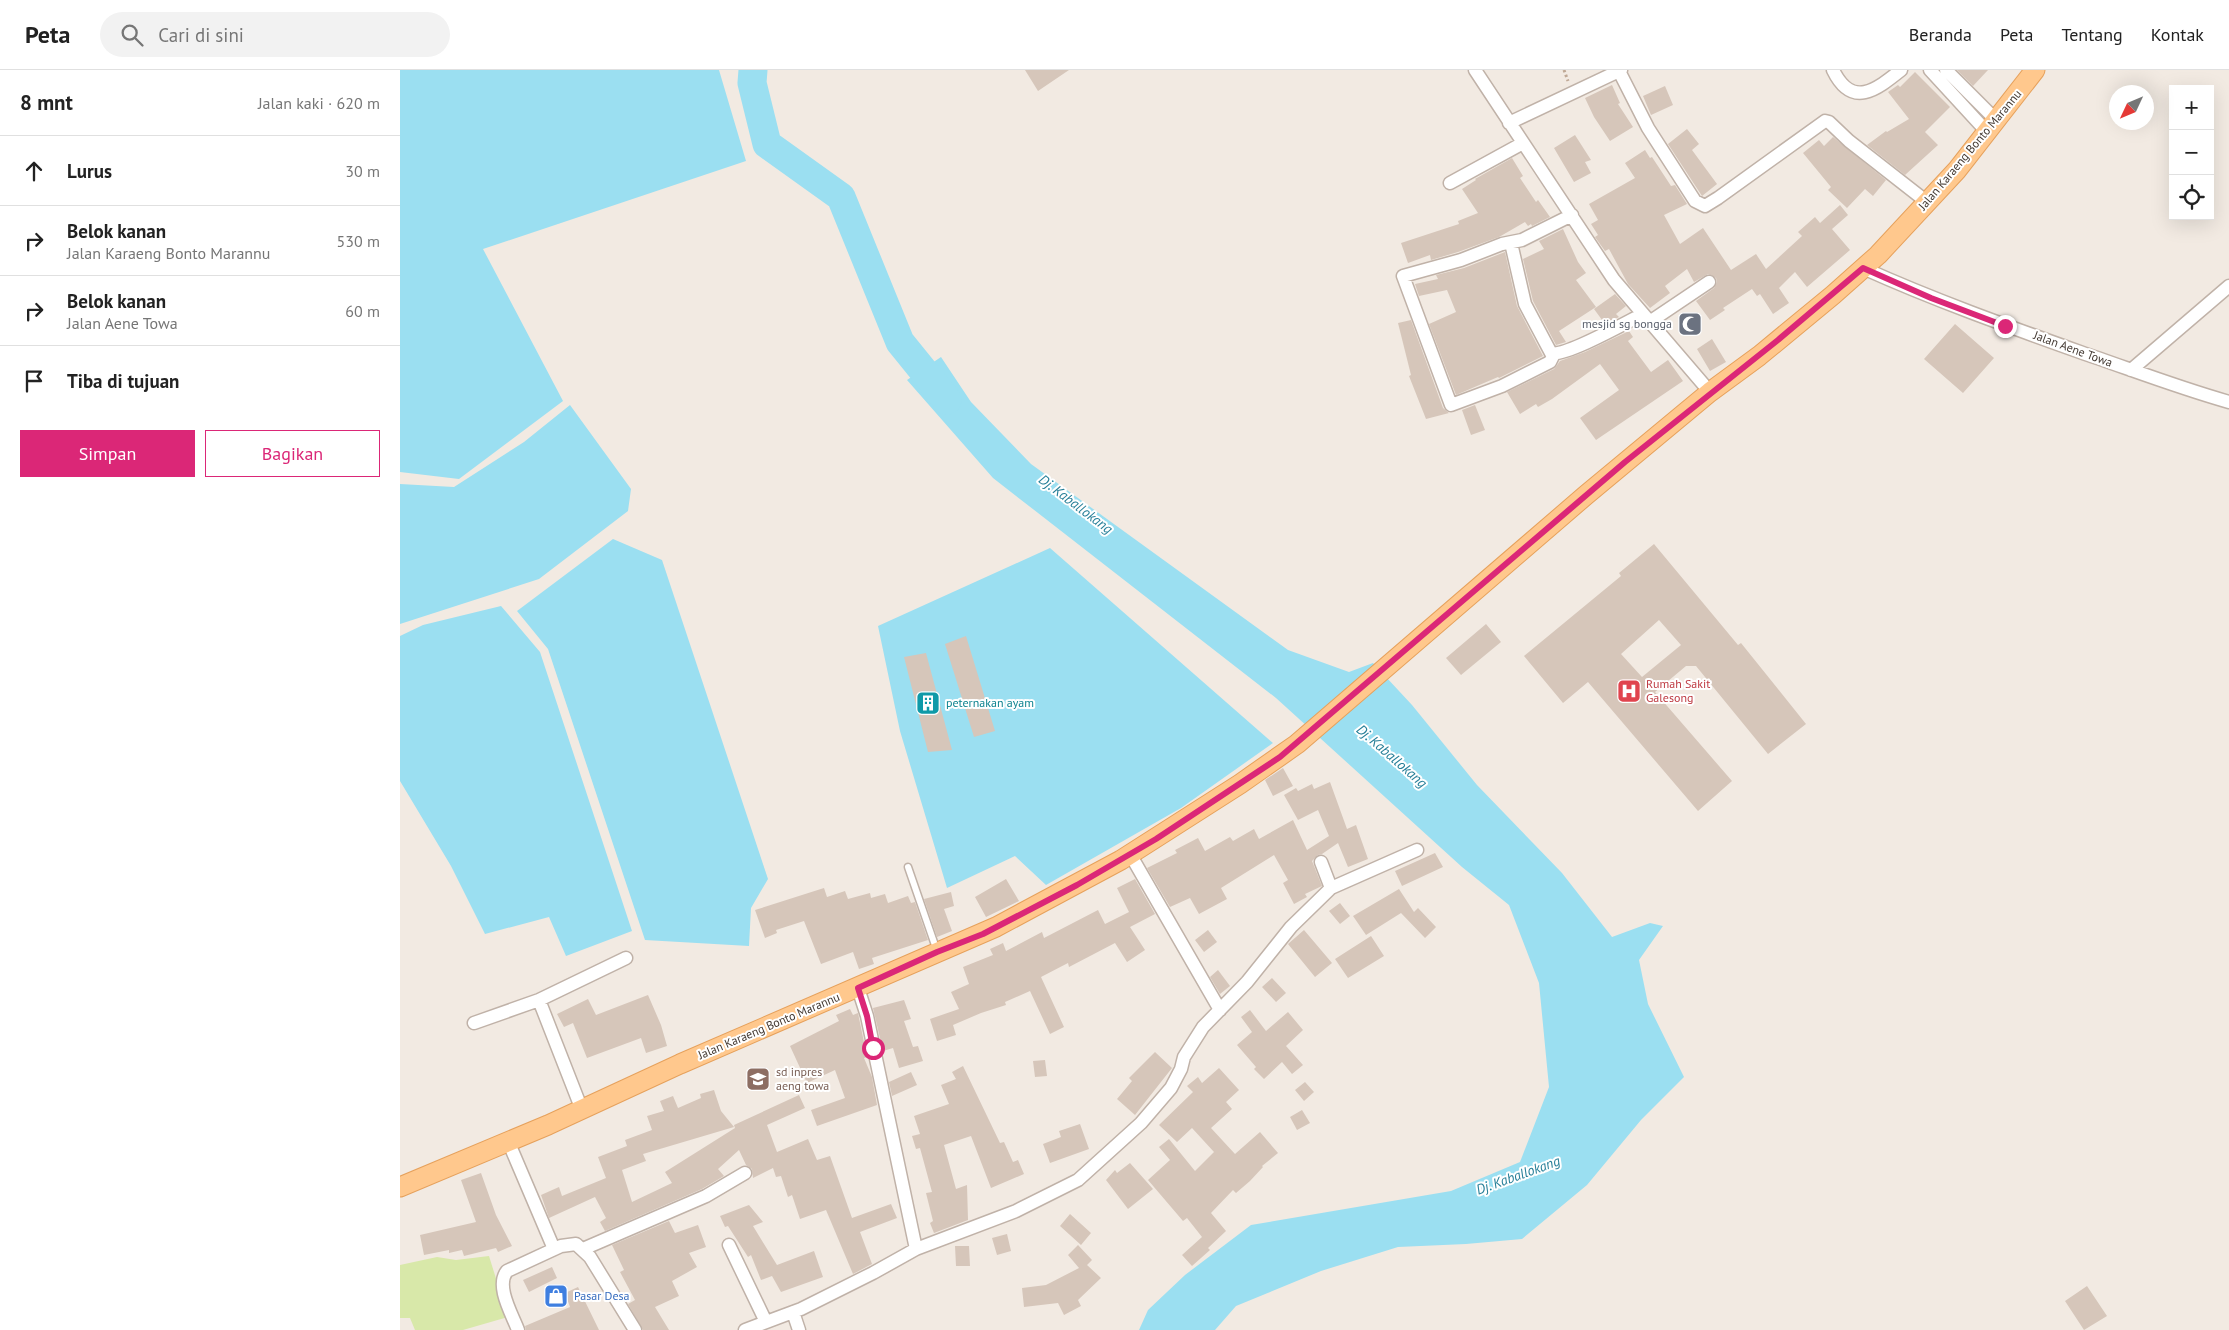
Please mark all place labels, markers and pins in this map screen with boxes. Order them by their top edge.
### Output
mosque icon: mesjid sg bongga [1677,311,1703,337]
place label: mesjid sg bongga [1582,316,1672,331]
place label: Rumah Sakit Galesong [1646,676,1710,705]
hospital icon: Rumah Sakit Galesong [1616,678,1642,704]
building icon: peternakan ayam [915,690,941,716]
place label: peternakan ayam [946,695,1034,710]
place label: sd inpres aeng towa [776,1064,829,1093]
school or university icon: sd inpres aeng towa [745,1066,771,1092]
shop icon: Pasar Desa [543,1283,569,1309]
place label: Pasar Desa [574,1288,630,1303]

